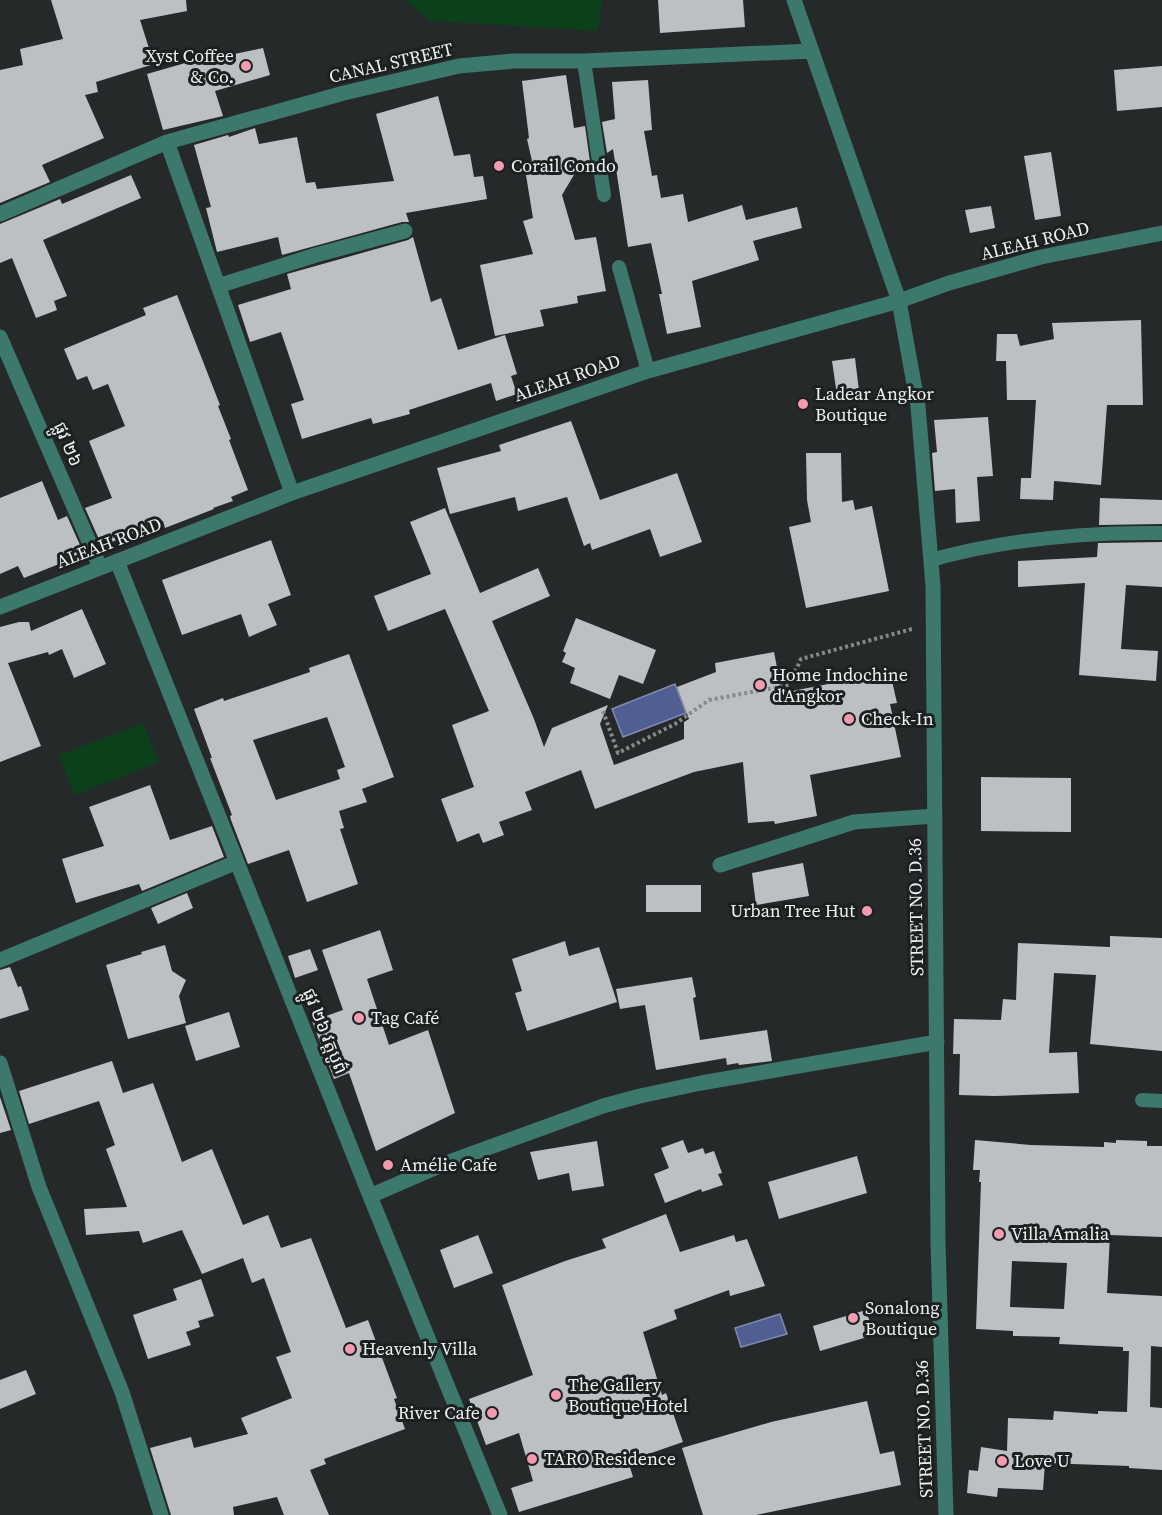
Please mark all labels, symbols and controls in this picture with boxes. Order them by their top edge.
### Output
street label: CANAL STREET [326,36,455,89]
place label: Xyst Coffee & Co. [145,43,234,89]
marker: Xyst Coffee & Co. [239,59,253,73]
place label: Corail Condo [511,153,616,178]
marker: Corail Condo [492,159,506,173]
street label: ALEAH ROAD [978,215,1092,266]
street label: ALEAH ROAD [510,348,623,407]
place label: Ladear Angkor Boutique [815,381,934,427]
marker: Ladear Angkor Boutique [796,397,810,411]
street label: ផ្លូវ ២៦ [44,418,89,472]
street label: ALEAH ROAD [52,511,165,574]
place label: Home Indochine d'Angkor [772,662,908,708]
marker: Home Indochine d'Angkor [753,678,767,692]
place label: Check-In [861,706,934,731]
marker: Check-In [842,712,856,726]
street label: STREET NO. D.36 [902,838,929,976]
place label: Urban Tree Hut [730,898,855,923]
marker: Urban Tree Hut [860,904,874,918]
street label: ផ្លូវ ២៦ វត្តបូព៌ [293,984,354,1079]
place label: Tag Café [371,1005,439,1030]
marker: Tag Café [352,1011,366,1025]
place label: Amélie Cafe [400,1152,497,1177]
marker: Amélie Cafe [381,1158,395,1172]
place label: Villa Amalia [1011,1221,1110,1246]
marker: Villa Amalia [992,1227,1006,1241]
place label: Sonalong Boutique [865,1295,940,1341]
marker: Sonalong Boutique [846,1311,860,1325]
place label: Heavenly Villa [362,1336,478,1361]
marker: Heavenly Villa [343,1342,357,1356]
street label: STREET NO. D.36 [909,1360,938,1498]
place label: The Gallery Boutique Hotel [568,1372,688,1418]
marker: The Gallery Boutique Hotel [549,1388,563,1402]
place label: River Cafe [398,1400,480,1425]
marker: River Cafe [485,1406,499,1420]
place label: TARO Residence [544,1446,676,1471]
place label: Love U [1014,1448,1070,1473]
marker: TARO Residence [525,1452,539,1466]
marker: Love U [995,1454,1009,1468]

